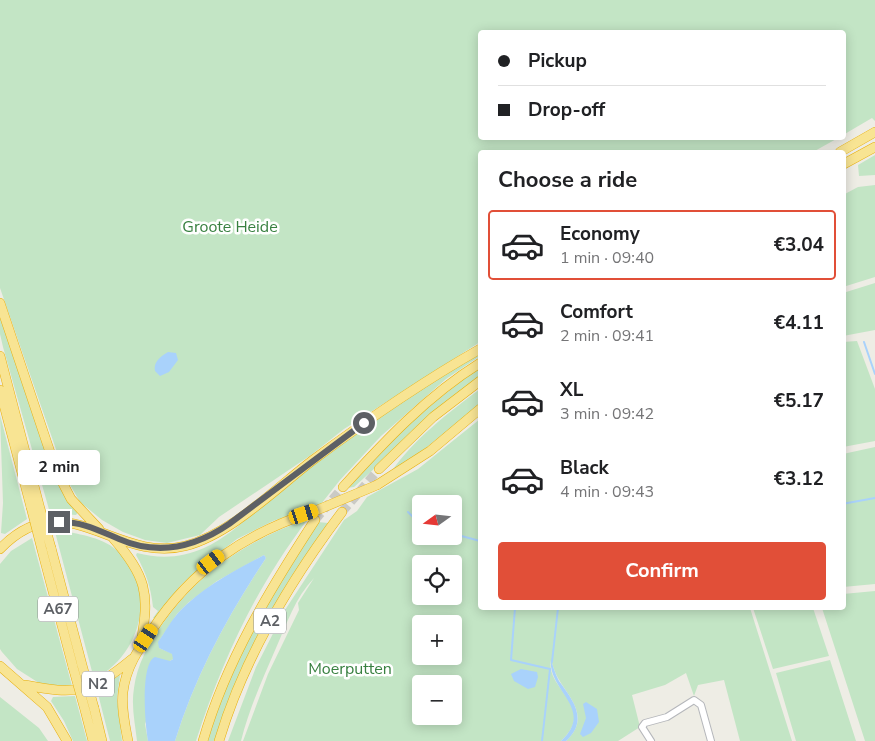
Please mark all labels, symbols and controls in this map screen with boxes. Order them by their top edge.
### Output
text: Pickup [528,48,587,74]
text: Drop-off [528,97,605,123]
text: Choose a ride [498,165,637,195]
park label: Groote Heide [182,216,278,238]
text: Economy [560,221,640,247]
icon: car [500,223,545,268]
text: €3.04 [774,232,824,258]
text: 1 min · 09:40 [560,247,654,269]
text: Comfort [560,299,633,325]
icon: car [500,301,545,346]
text: €4.11 [774,310,824,336]
text: 2 min · 09:41 [560,325,654,347]
text: XL [560,377,583,403]
icon: car [500,379,545,424]
text: €5.17 [774,388,824,414]
text: 3 min · 09:42 [560,403,654,425]
route start [353,412,375,434]
callout: 2 min [18,450,100,484]
text: Black [560,455,609,481]
text: 2 min [38,456,80,478]
icon: car [500,457,545,502]
text: €3.12 [774,466,824,492]
text: 4 min · 09:43 [560,481,654,503]
north arrow [412,495,462,545]
map controls [412,495,462,725]
car [287,502,320,526]
route end [48,511,70,533]
button: Confirm [498,542,826,600]
car [194,547,227,577]
button: locate [412,555,462,605]
road number: A67 [38,596,78,622]
road number: A2 [254,608,286,634]
button: + [412,615,462,665]
car [131,621,160,655]
park label: Moerputten [308,658,392,680]
road number: N2 [82,672,114,696]
button: − [412,675,462,725]

